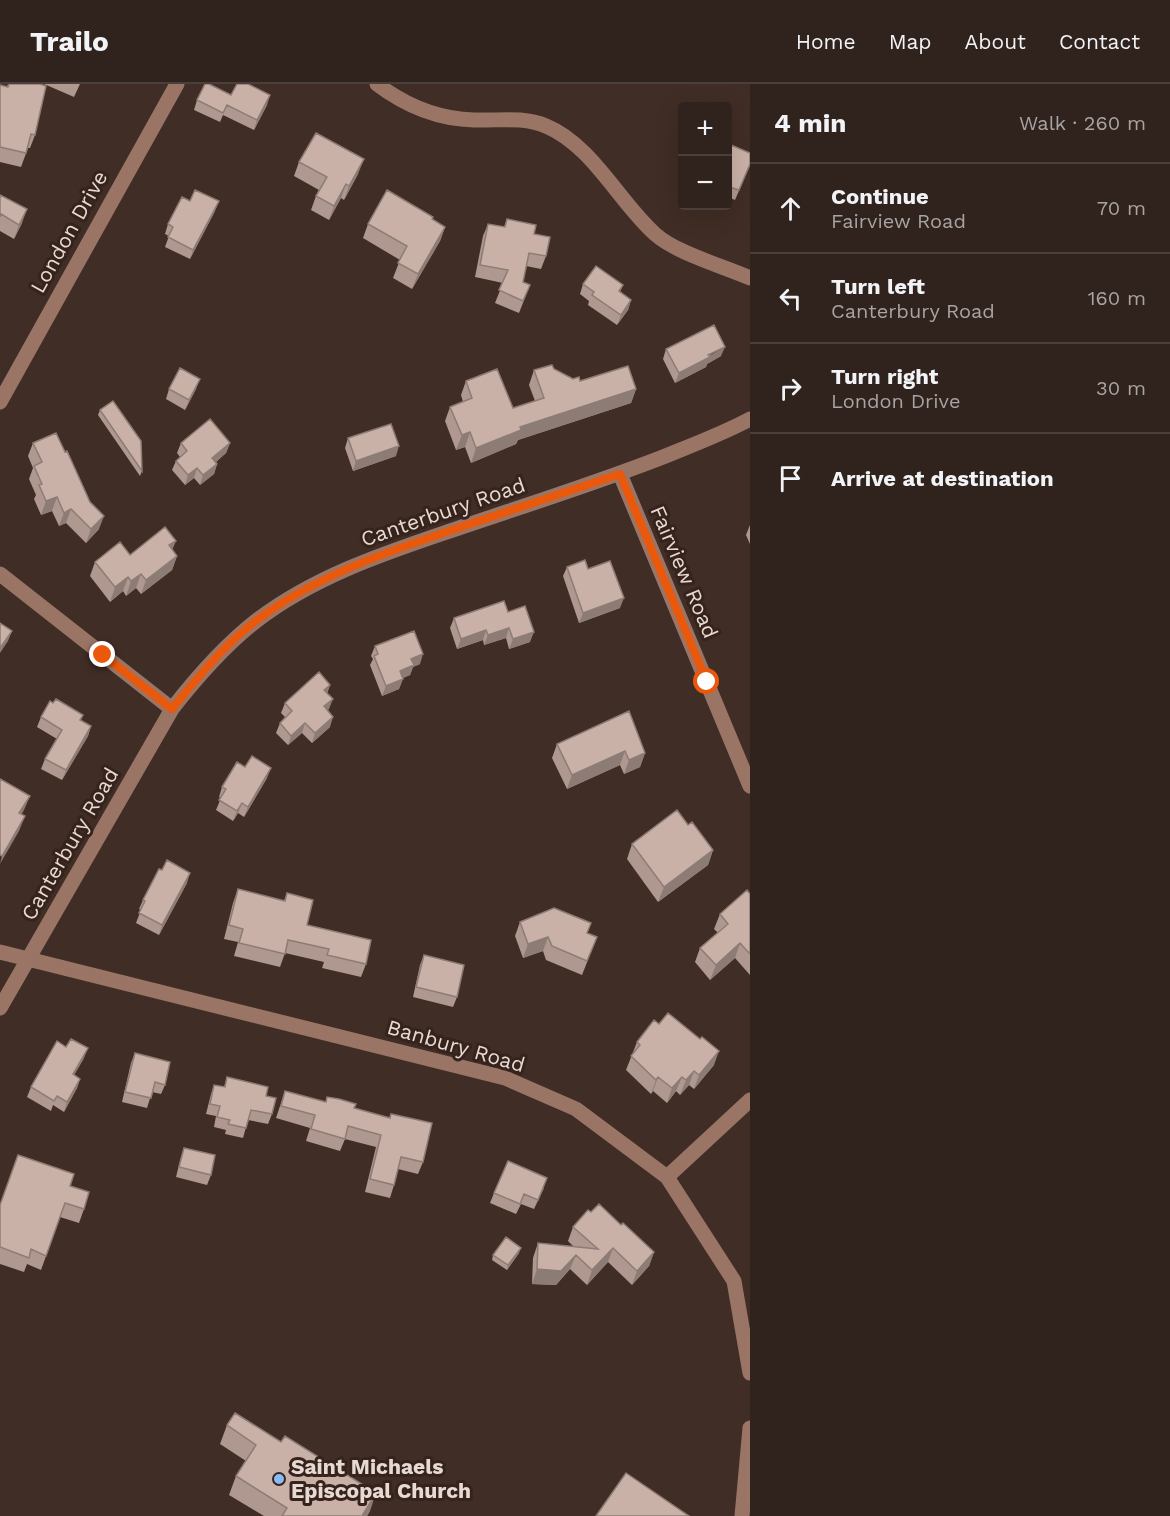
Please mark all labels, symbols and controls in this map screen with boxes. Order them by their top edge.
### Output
text: Trailo [30,25,109,58]
text: Home [796,29,856,54]
text: Map [889,29,932,54]
text: About [965,29,1026,54]
text: Contact [1059,29,1140,54]
map controls [678,102,732,210]
button: + [678,102,732,156]
text: 4 min [774,108,846,138]
text: Walk · 260 m [1019,111,1146,135]
button: − [678,156,732,210]
street label: London Drive [25,166,112,297]
text: Continue [831,184,929,209]
icon: ahead [774,192,807,225]
text: 70 m [1097,196,1146,220]
text: Fairview Road [831,209,966,233]
text: Turn left [831,274,925,299]
icon: left [774,282,807,315]
text: 160 m [1088,286,1146,310]
text: Canterbury Road [831,299,995,323]
text: Turn right [831,364,938,389]
icon: right [774,372,807,405]
text: 30 m [1096,376,1146,400]
text: London Drive [831,389,961,413]
icon: arrive [774,462,807,495]
text: Arrive at destination [831,466,1054,491]
street label: Canterbury Road [357,472,528,551]
street label: Fairview Road [645,502,724,642]
route end [89,641,115,667]
route start [693,668,719,694]
street label: Canterbury Road [16,763,123,925]
street label: Banbury Road [384,1014,528,1077]
place label: Saint Michaels Episcopal Church [291,1454,471,1503]
marker: Saint Michaels Episcopal Church [272,1472,286,1486]

